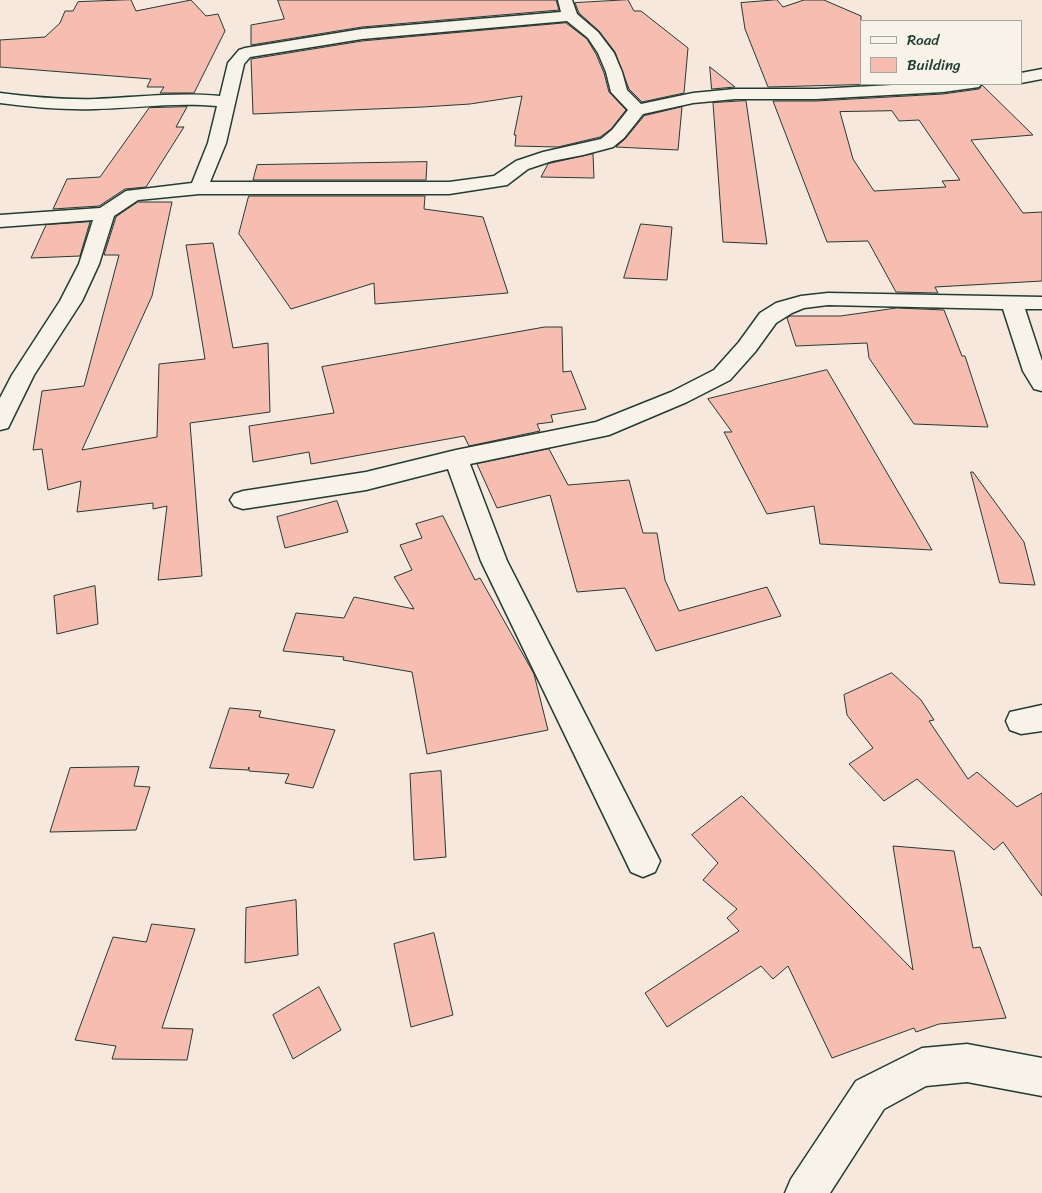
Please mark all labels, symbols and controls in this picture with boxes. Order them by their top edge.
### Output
legend [860,20,1022,85]
text: Road [907,27,939,53]
text: Building [907,52,961,78]

